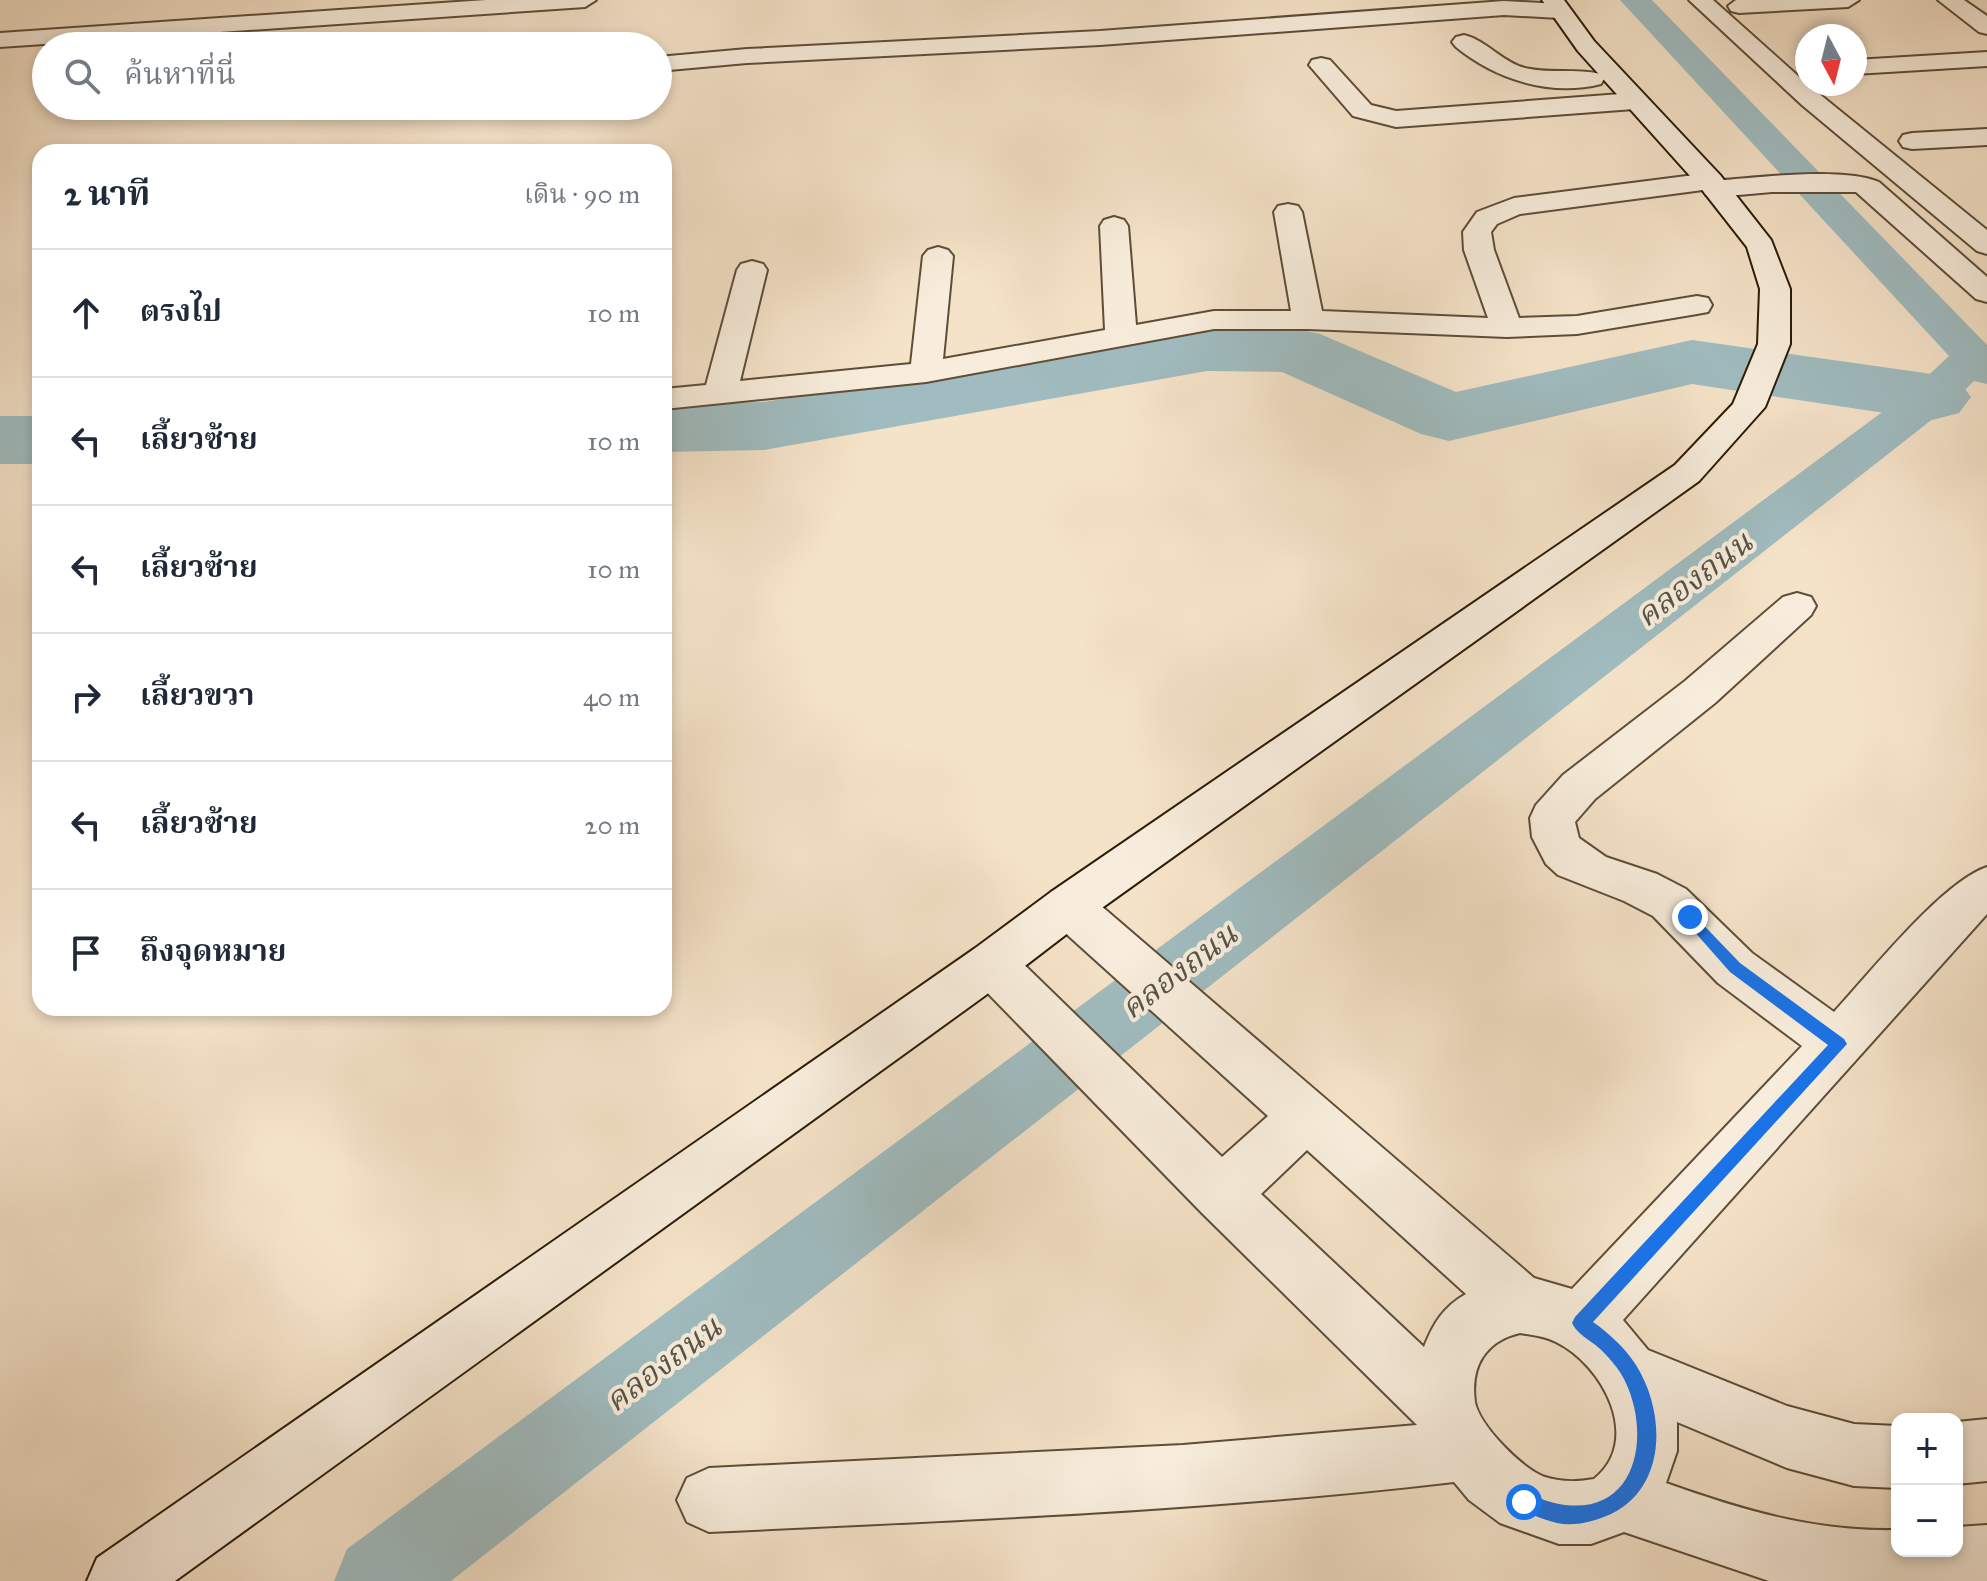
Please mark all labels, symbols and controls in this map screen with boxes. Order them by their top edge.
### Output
north arrow [1795,24,1867,96]
search box [32,32,672,120]
icon: search [60,54,104,98]
text: ค้นหาที่นี่ [124,56,236,92]
text: 2 นาที [64,173,150,214]
text: เดิน · 90 m [524,178,640,210]
icon: ahead [64,291,108,335]
text: ตรงไป [140,293,222,329]
text: 10 m [587,297,640,329]
icon: left [64,419,108,463]
text: เลี้ยวซ้าย [140,421,258,457]
text: 10 m [587,425,640,457]
water label: คลองถนน [1628,522,1761,635]
icon: left [64,547,108,591]
text: เลี้ยวซ้าย [140,549,258,585]
text: 10 m [587,553,640,585]
icon: right [64,675,108,719]
text: เลี้ยวขวา [140,677,254,713]
text: 40 m [583,681,640,713]
icon: left [64,803,108,847]
text: เลี้ยวซ้าย [140,805,258,841]
text: 20 m [585,809,640,841]
route end [1672,899,1708,935]
water label: คลองถนน [1113,914,1246,1027]
icon: arrive [64,931,108,975]
text: ถึงจุดหมาย [140,933,286,969]
water label: คลองถนน [597,1307,730,1420]
map controls [1891,1413,1963,1557]
button: + [1891,1413,1963,1485]
route start [1506,1484,1542,1520]
button: − [1891,1485,1963,1557]

